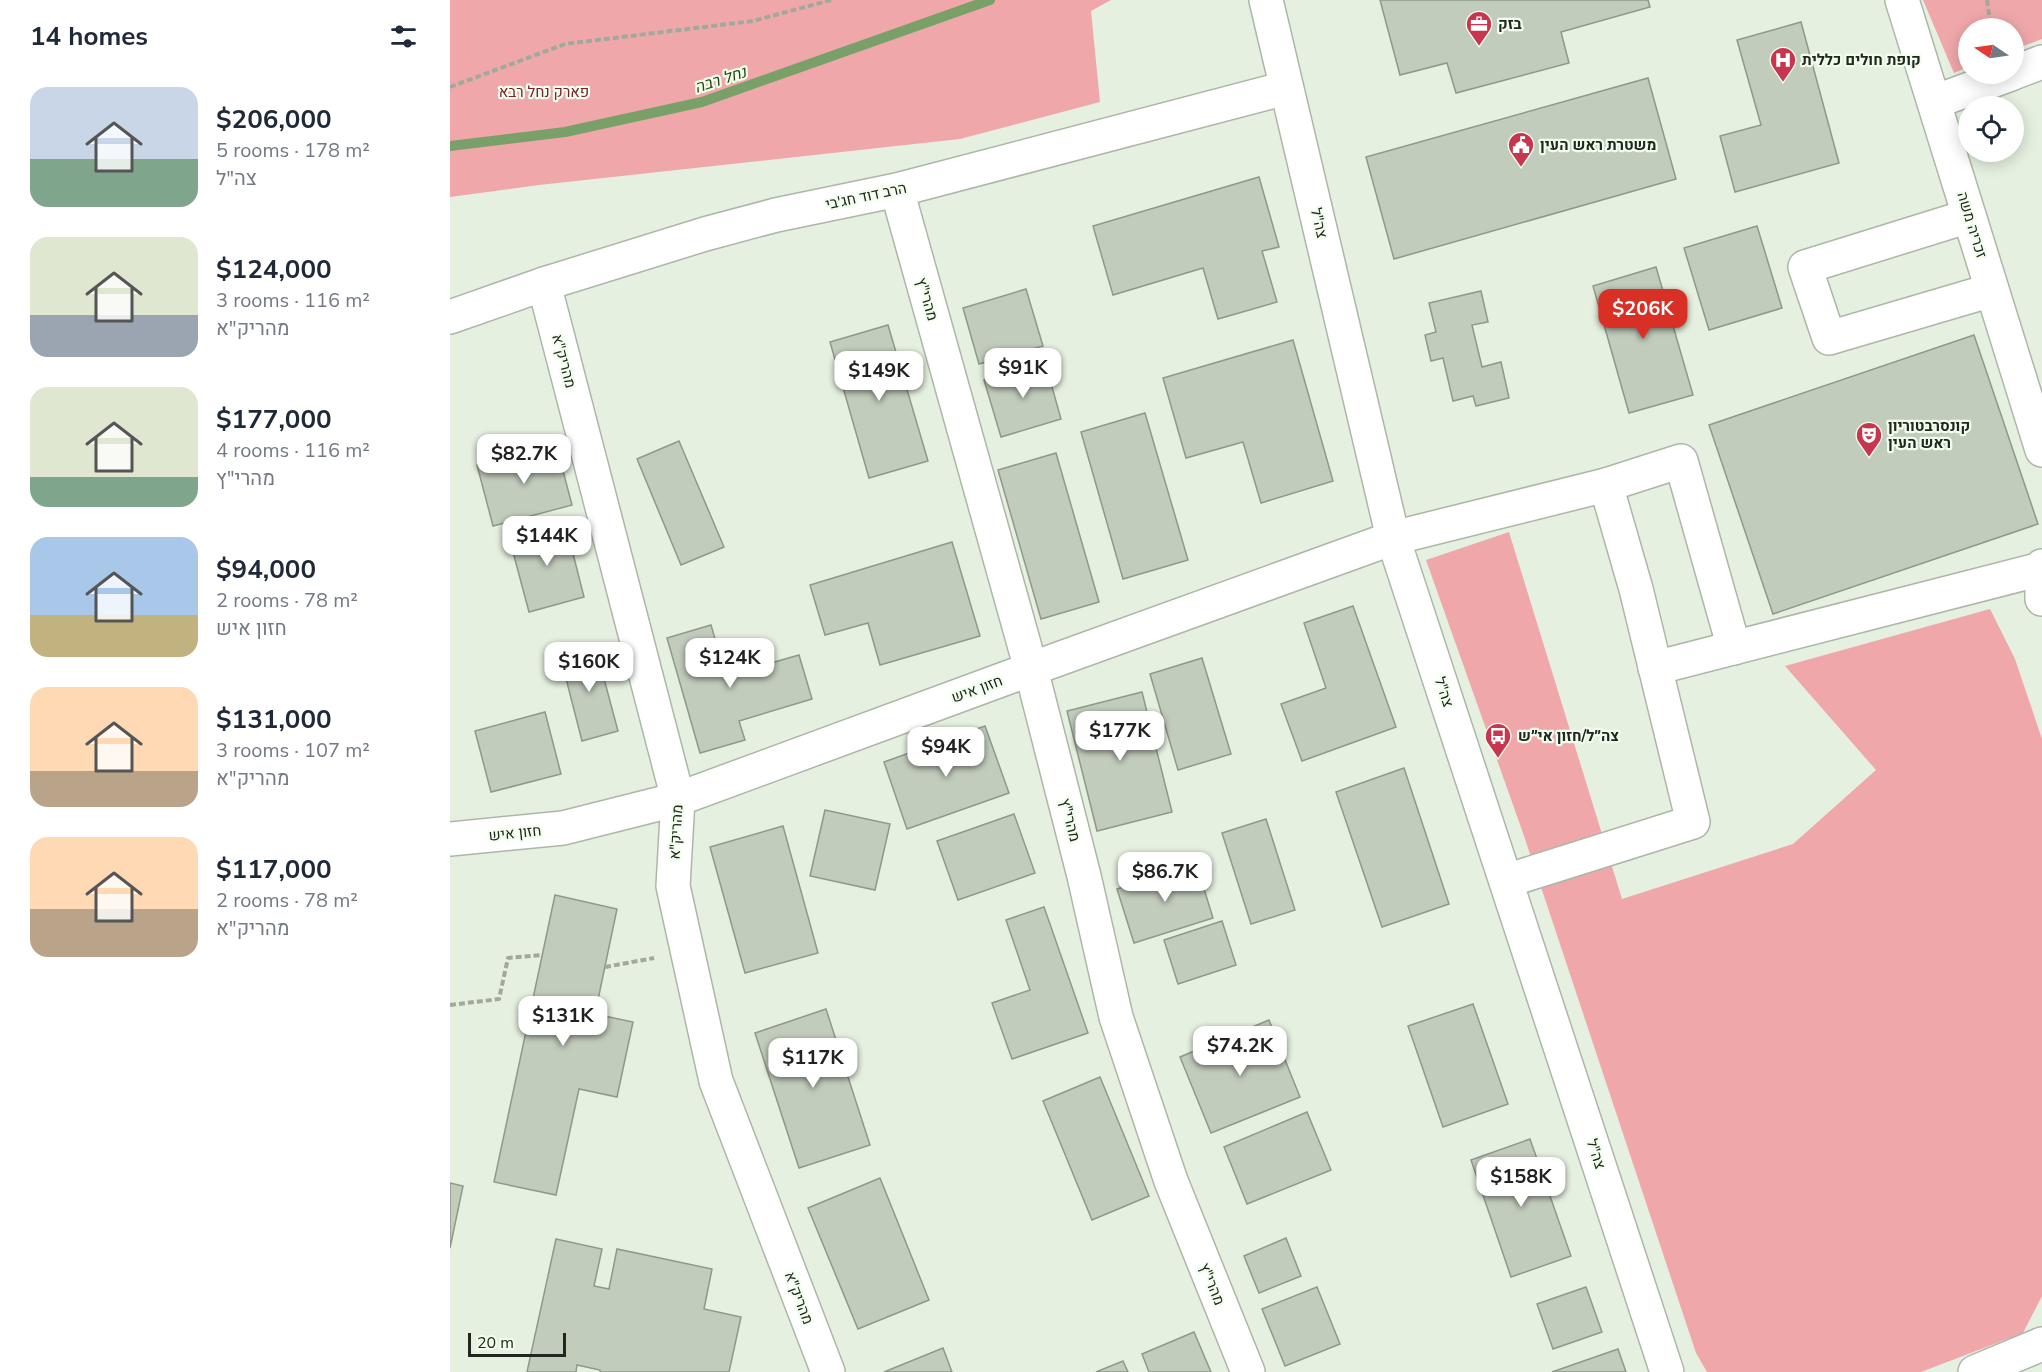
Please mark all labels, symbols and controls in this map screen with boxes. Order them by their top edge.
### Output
office icon: בזק [1464,9,1494,47]
place label: בזק [1498,14,1522,34]
north arrow [1958,18,2024,84]
map controls [1958,18,2024,162]
text: 14 homes [30,19,148,54]
icon: filters [387,20,420,53]
hospital icon: קופת חולים כללית [1768,45,1798,83]
place label: קופת חולים כללית [1802,50,1921,70]
water label: נחל רבה [691,61,750,99]
park label: פארק נחל רבא [499,82,589,102]
button: locate [1958,96,2024,162]
text: $206,000 [216,102,332,137]
icon: home [78,111,150,183]
public building icon: משטרת ראש העין [1506,130,1536,168]
place label: משטרת ראש העין [1540,135,1656,155]
text: 5 rooms · 178 m² [216,137,370,164]
text: צה"ל [216,165,257,192]
street label: הרב דוד חג'בי [824,178,908,214]
street label: זכריה משה [1952,189,1992,261]
street label: צה"ל [1306,206,1332,240]
text: $124,000 [216,252,332,287]
icon: home [78,261,150,333]
street label: מהרי"ץ [911,275,943,323]
text: 3 rooms · 116 m² [216,287,370,314]
pin: $206K [1601,289,1685,340]
text: $206K [1612,295,1674,322]
text: מהריק"א [216,315,289,342]
street label: מהריק"א [547,332,581,390]
pin: $91K [987,348,1059,399]
pin: $149K [837,351,921,402]
text: $91K [998,354,1048,381]
text: $149K [848,357,910,384]
text: $177,000 [216,402,332,437]
icon: home [78,411,150,483]
place label: קונסרבטוריון ראש העין [1888,416,1970,453]
theatre icon: קונסרבטוריון ראש העין [1854,420,1884,458]
pin: $82.7K [475,434,573,485]
text: 4 rooms · 116 m² [216,437,370,464]
text: $82.7K [491,440,557,467]
text: מהרי"ץ [216,465,275,492]
pin: $144K [505,516,589,567]
text: $144K [516,522,578,549]
text: $94,000 [216,552,316,587]
icon: home [78,561,150,633]
text: 2 rooms · 78 m² [216,587,358,614]
text: חזון איש [216,615,287,642]
pin: $124K [688,638,772,689]
pin: $160K [547,642,631,693]
text: $124K [699,644,761,671]
text: $160K [558,648,620,675]
street label: חזון איש [949,671,1005,707]
street label: צה"ל [1430,674,1458,710]
text: $131,000 [216,702,332,737]
icon: home [78,711,150,783]
pin: $177K [1078,711,1162,762]
text: $177K [1089,717,1151,744]
bus stop icon: צה״ל/חזון אי״ש [1483,721,1513,759]
place label: צה״ל/חזון אי״ש [1518,726,1619,746]
pin: $94K [910,727,982,778]
text: $94K [921,733,971,760]
text: 3 rooms · 107 m² [216,737,370,764]
text: מהריק"א [216,765,289,792]
street label: מהרי"ץ [1055,796,1085,844]
street label: מהריק"א [665,804,687,860]
street label: חזון איש [488,820,542,846]
text: $117,000 [216,852,332,887]
pin: $86.7K [1116,852,1214,903]
text: $86.7K [1132,858,1198,885]
icon: home [78,861,150,933]
text: 2 rooms · 78 m² [216,887,358,914]
text: מהריק"א [216,915,289,942]
pin: $131K [521,996,605,1047]
text: $131K [532,1002,594,1029]
pin: $74.2K [1191,1026,1289,1077]
text: $74.2K [1207,1032,1273,1059]
pin: $117K [771,1038,855,1089]
text: $117K [782,1044,844,1071]
street label: צה"ל [1582,1136,1610,1172]
pin: $158K [1479,1157,1563,1208]
text: $158K [1490,1163,1552,1190]
street label: מהרי"ץ [1194,1260,1230,1308]
street label: מהריק"א [780,1269,818,1327]
scale bar [468,1330,566,1358]
text: 20 m [477,1332,514,1354]

